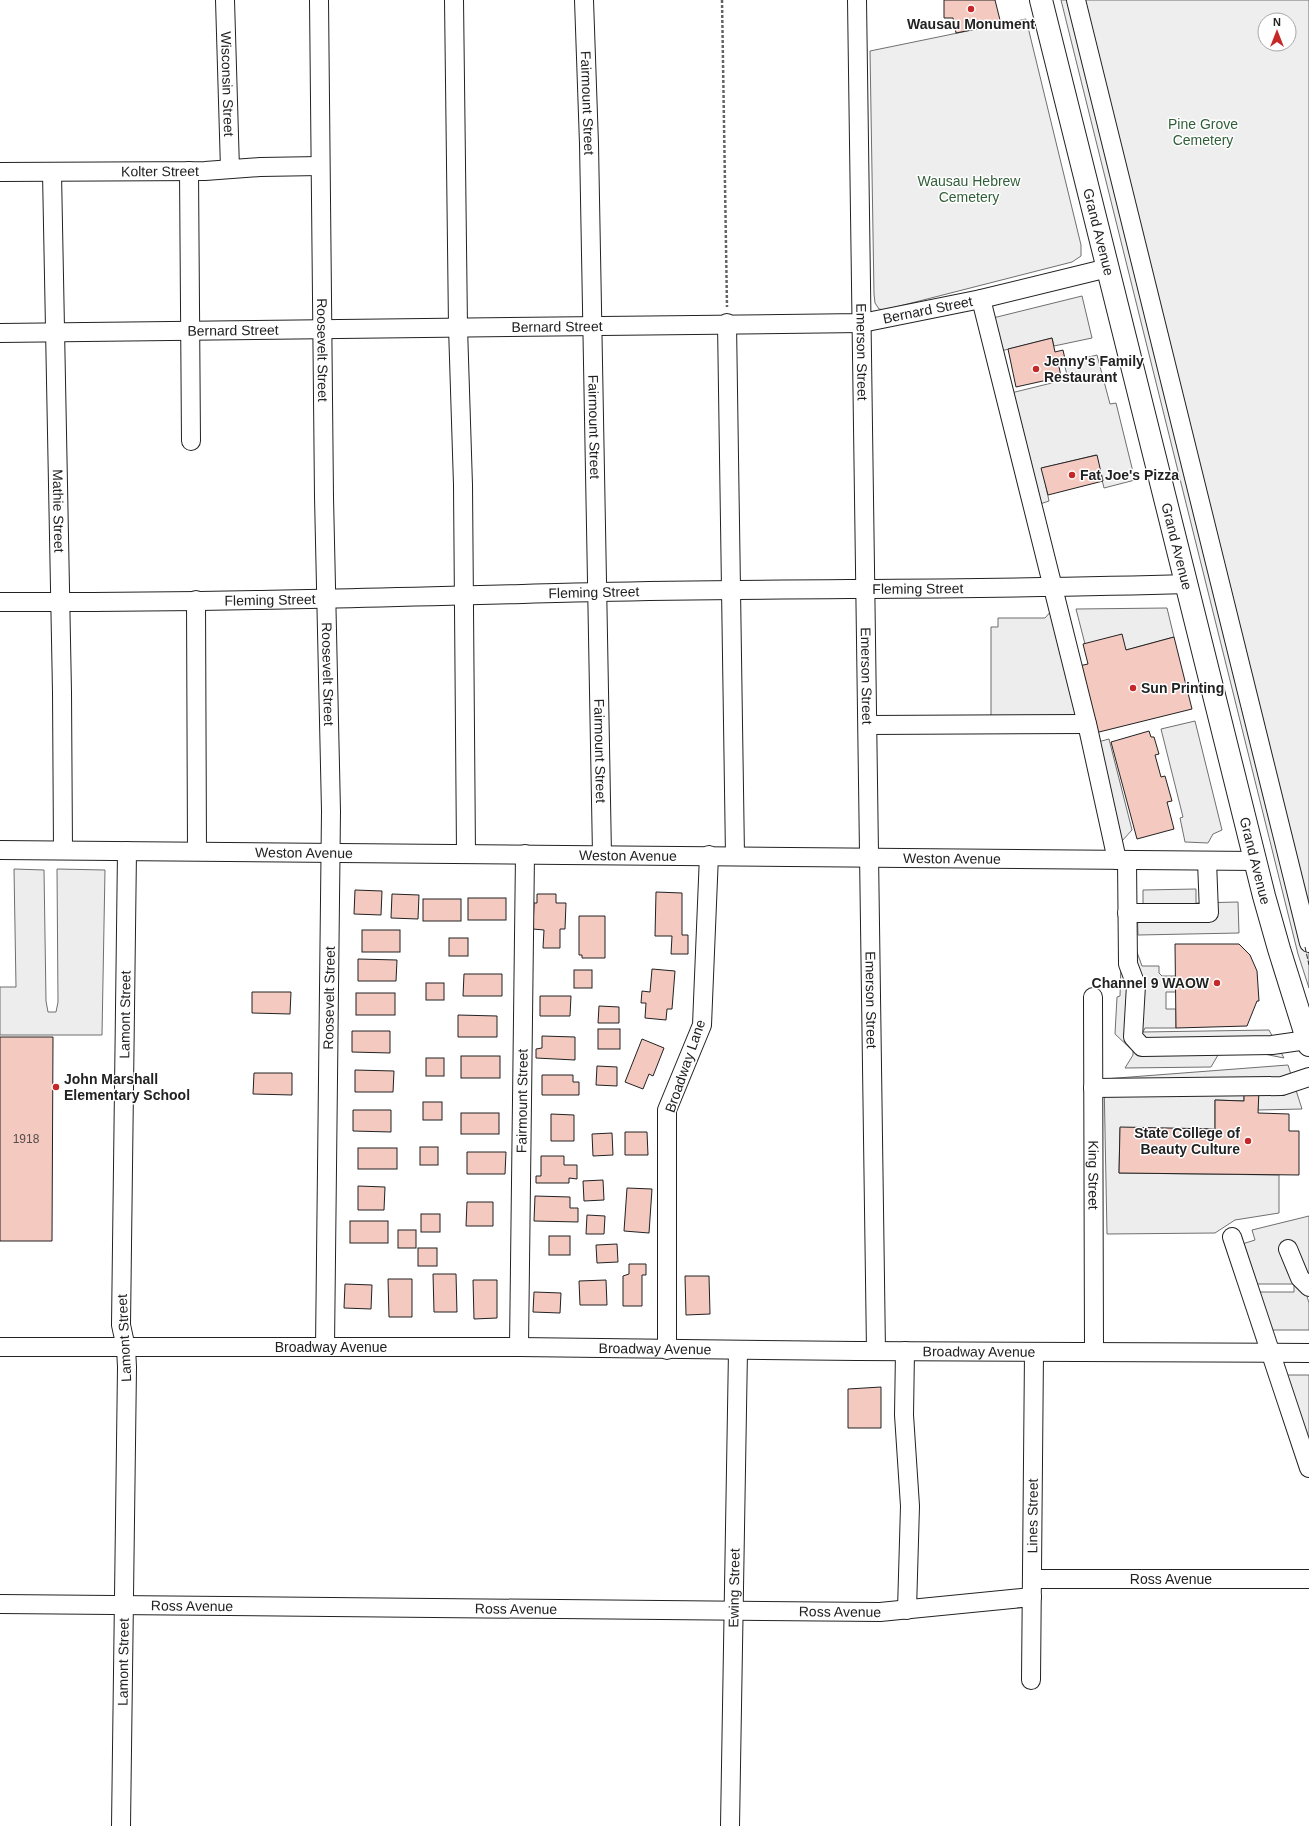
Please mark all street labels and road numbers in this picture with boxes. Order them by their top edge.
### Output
street label: Wisconsin Street [218,31,237,137]
street label: Fairmount Street [578,50,597,155]
street label: Kolter Street [121,163,199,179]
street label: Grand Avenue [1080,187,1117,277]
street label: Bernard Street [881,293,974,327]
street label: Roosevelt Street [314,298,331,402]
street label: Emerson Street [853,303,871,401]
street label: Bernard Street [511,318,603,335]
street label: Bernard Street [187,322,279,339]
street label: Fairmount Street [585,375,603,479]
street label: Mathie Street [50,469,67,553]
street label: Grand Avenue [1158,501,1196,592]
street label: Fleming Street [872,580,964,597]
street label: Fleming Street [548,583,640,601]
street label: Fleming Street [224,591,316,609]
street label: Roosevelt Street [319,622,337,726]
street label: Emerson Street [858,627,875,725]
street label: Fairmount Street [591,698,609,803]
street label: Grand Avenue [1237,815,1274,906]
street label: Weston Avenue [255,844,353,861]
street label: Weston Avenue [579,847,677,864]
street label: Weston Avenue [903,850,1001,867]
street label: Roosevelt Street [320,946,338,1050]
street label: Emerson Street [862,951,880,1049]
street label: Lamont Street [116,970,133,1059]
street label: Broadway Lane [662,1017,708,1115]
street label: Fairmount Street [513,1049,531,1153]
street label: King Street [1085,1140,1102,1210]
street label: Lamont Street [114,1294,134,1382]
street label: Broadway Avenue [275,1339,388,1355]
street label: Broadway Avenue [599,1340,712,1357]
street label: Broadway Avenue [923,1343,1036,1360]
street label: Lines Street [1024,1478,1041,1553]
street label: Ewing Street [725,1548,743,1628]
street label: Ross Avenue [1130,1571,1212,1587]
street label: Ross Avenue [151,1597,233,1614]
street label: Ross Avenue [475,1600,557,1617]
street label: Ross Avenue [799,1603,881,1620]
street label: Lamont Street [115,1618,132,1706]

